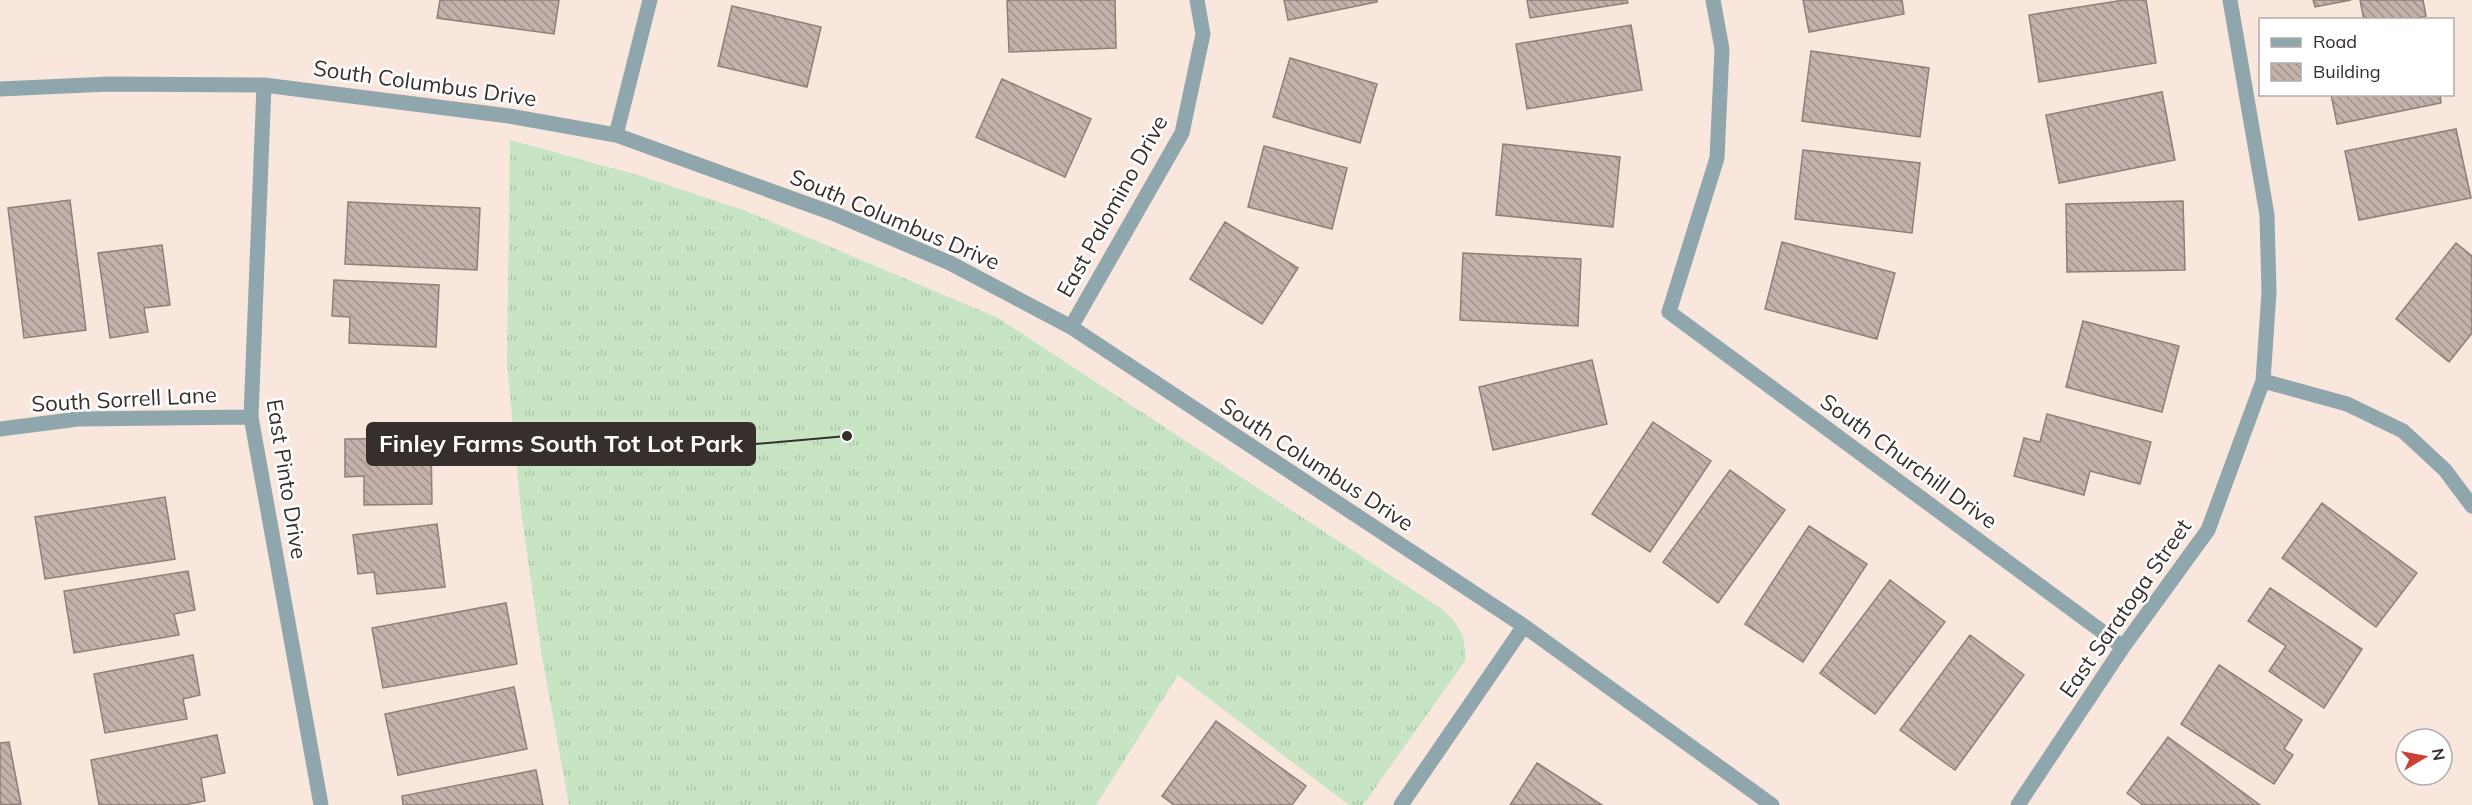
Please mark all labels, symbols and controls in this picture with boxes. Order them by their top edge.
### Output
legend [2259,18,2454,96]
text: Road [2313,30,2357,53]
street label: South Columbus Drive [312,53,538,113]
text: Building [2313,60,2381,83]
street label: East Palomino Drive [1050,110,1174,302]
street label: South Columbus Drive [786,162,1004,276]
street label: South Sorrell Lane [31,380,217,418]
street label: South Churchill Drive [1815,387,2003,535]
street label: South Columbus Drive [1215,391,1419,537]
street label: East Pinto Drive [261,397,313,561]
callout: Finley Farms South Tot Lot Park [367,423,755,465]
text: Finley Farms South Tot Lot Park [379,428,744,458]
street label: East Saratoga Street [2053,513,2197,703]
north arrow [2394,727,2454,787]
text: N [2428,747,2450,762]

